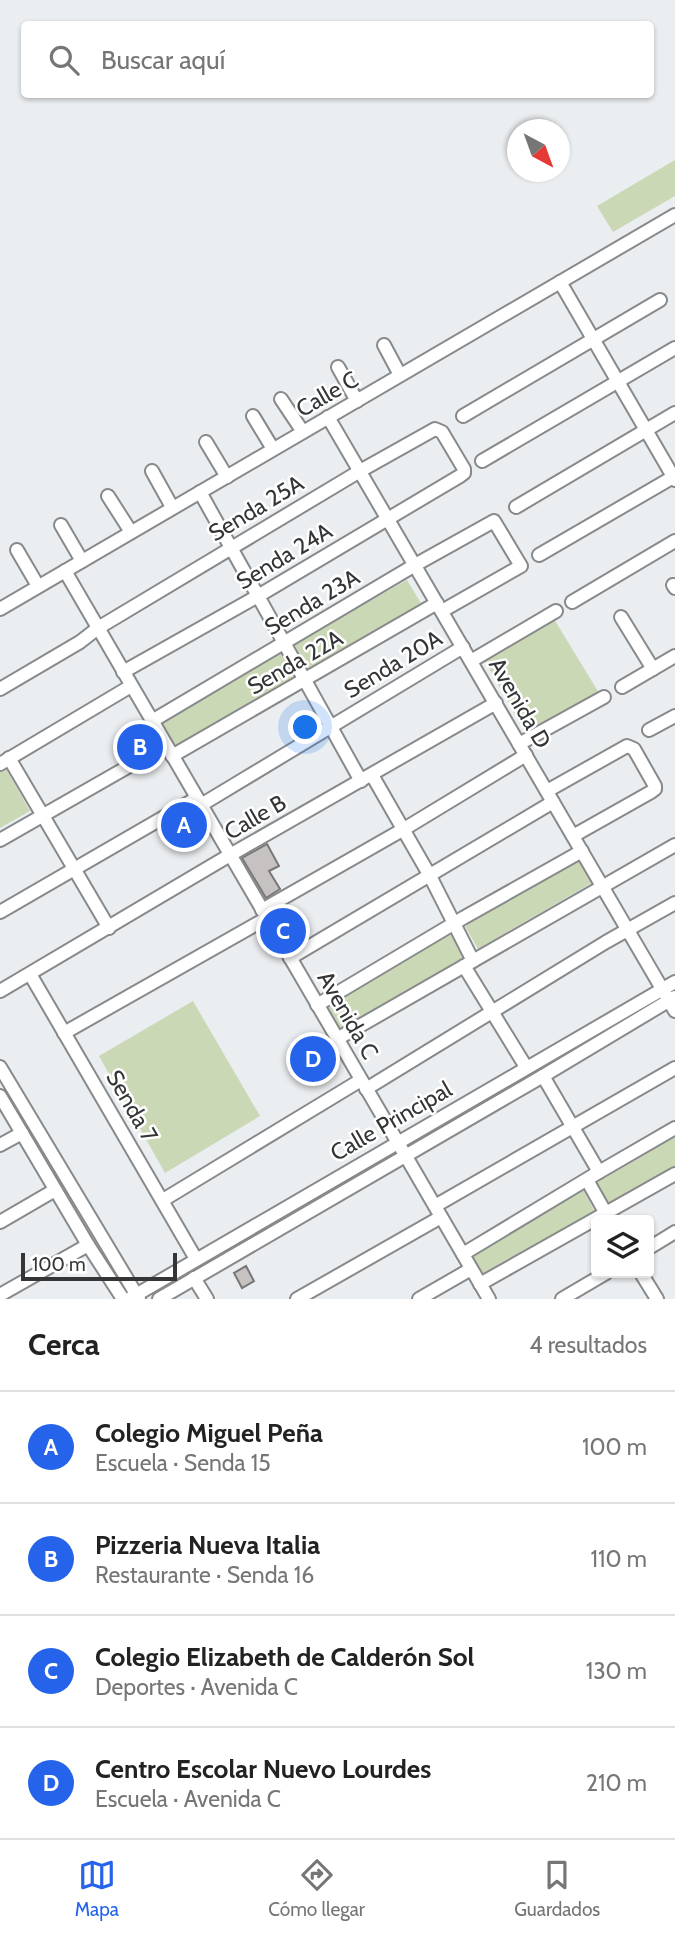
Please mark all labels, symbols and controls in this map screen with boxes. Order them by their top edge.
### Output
search box [21,21,654,98]
icon: search [45,41,83,79]
text: Buscar aquí [101,44,225,76]
north arrow [507,119,570,182]
street label: Calle C [291,365,363,423]
street label: Senda 25A [203,469,309,547]
street label: Senda 24A [231,517,337,595]
street label: Senda 23A [259,563,365,641]
street label: Senda 22A [242,624,348,700]
street label: Senda 20A [339,624,447,704]
street label: Avenida D [483,653,557,753]
your location [288,710,322,744]
pin: B [117,721,163,773]
street label: Calle B [219,788,291,846]
pin: A [161,799,207,851]
pin: C [260,905,306,957]
street label: Avenida C [312,966,384,1064]
pin: D [290,1033,336,1085]
street label: Senda 7 [100,1065,164,1147]
street label: Calle Principal [325,1075,457,1167]
map controls [591,1215,654,1278]
button: layers [591,1215,654,1278]
scale bar [21,1250,177,1282]
text: 100 m [32,1253,86,1276]
text: Cerca [28,1326,100,1363]
text: 4 resultados [529,1331,647,1359]
text: Colegio Miguel Peña [95,1417,323,1449]
text: A [44,1433,58,1461]
text: 100 m [582,1433,647,1461]
text: Escuela · Senda 15 [95,1449,271,1477]
text: Pizzeria Nueva Italia [95,1529,320,1561]
text: B [44,1545,58,1573]
text: 110 m [591,1545,647,1573]
text: Restaurante · Senda 16 [95,1561,314,1589]
text: Colegio Elizabeth de Calderón Sol [95,1641,474,1673]
text: C [44,1657,58,1685]
text: 130 m [586,1657,647,1685]
text: Deportes · Avenida C [95,1673,298,1701]
text: Centro Escolar Nuevo Lourdes [95,1753,431,1785]
text: D [43,1769,59,1797]
text: 210 m [586,1769,647,1797]
text: Escuela · Avenida C [95,1785,281,1813]
tab: Mapa [75,1856,119,1921]
tab: Cómo llegar [268,1856,365,1921]
tab: Guardados [514,1856,600,1921]

